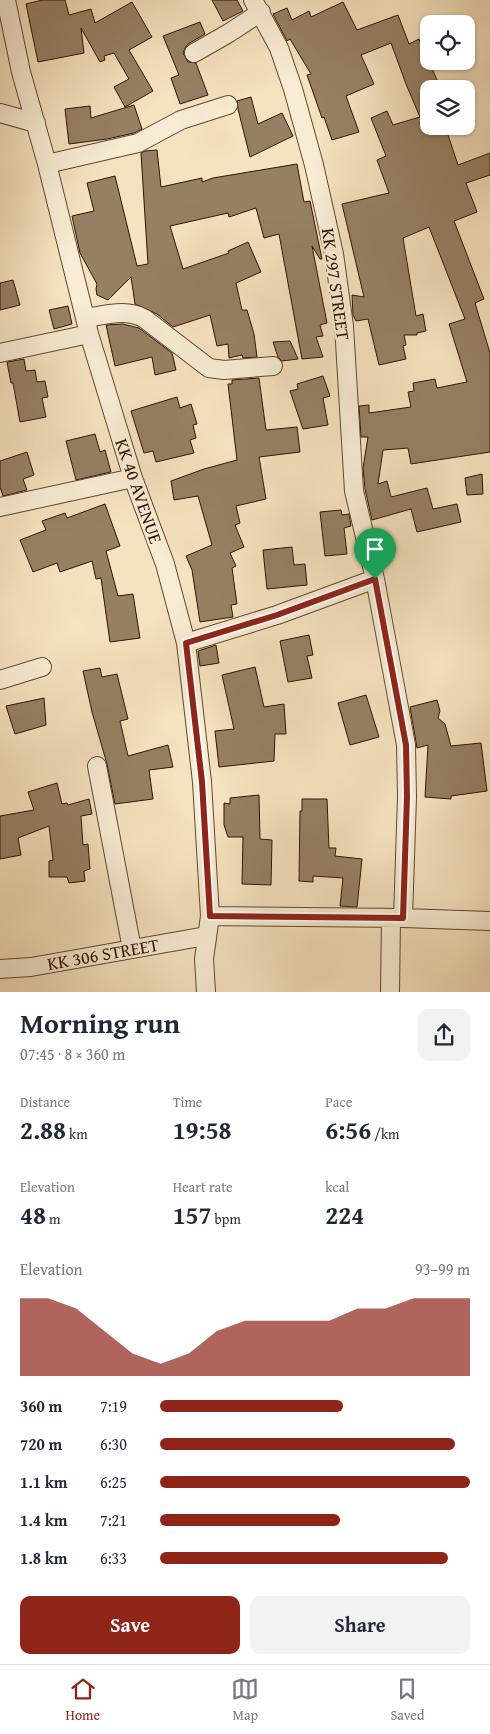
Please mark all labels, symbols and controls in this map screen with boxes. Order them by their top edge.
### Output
map controls [420,15,475,135]
button: locate [420,15,475,70]
button: layers [420,80,475,135]
street label: KK 297 STREET [315,226,357,342]
street label: KK 40 AVENUE [108,435,170,547]
pin [354,528,396,579]
icon: arrive [361,535,389,563]
street label: KK 306 STREET [45,931,161,977]
text: Morning run [20,1002,180,1043]
button: share [418,1009,470,1061]
text: 07:45 · 8 × 360 m [20,1042,125,1066]
text: Distance [20,1092,70,1112]
text: Time [173,1092,202,1112]
text: Pace [325,1092,352,1112]
text: 2.88 [20,1112,66,1148]
text: 19:58 [173,1112,232,1148]
text: 6:56 [325,1112,371,1148]
text: km [66,1124,88,1144]
text: /km [371,1124,400,1144]
text: Elevation [20,1177,75,1197]
text: Heart rate [173,1177,233,1197]
text: kcal [325,1177,349,1197]
text: 48 [20,1197,46,1233]
text: 157 [173,1197,212,1233]
text: 224 [325,1197,364,1233]
text: m [46,1209,60,1229]
text: bpm [212,1209,241,1229]
text: Elevation [20,1257,83,1281]
text: 93–99 m [415,1257,470,1281]
text: 360 m [20,1394,62,1418]
text: 7:19 [100,1394,127,1418]
text: 720 m [20,1432,62,1456]
text: 6:30 [100,1432,127,1456]
text: 1.1 km [20,1470,67,1494]
text: 6:25 [100,1470,127,1494]
text: 1.4 km [20,1508,67,1532]
text: 7:21 [100,1508,127,1532]
text: 1.8 km [20,1546,67,1570]
text: 6:33 [100,1546,127,1570]
button: Save [20,1596,240,1654]
button: Share [250,1596,470,1654]
tab: Home [66,1675,100,1725]
tab: Map [231,1675,259,1725]
tab: Saved [390,1675,424,1725]

